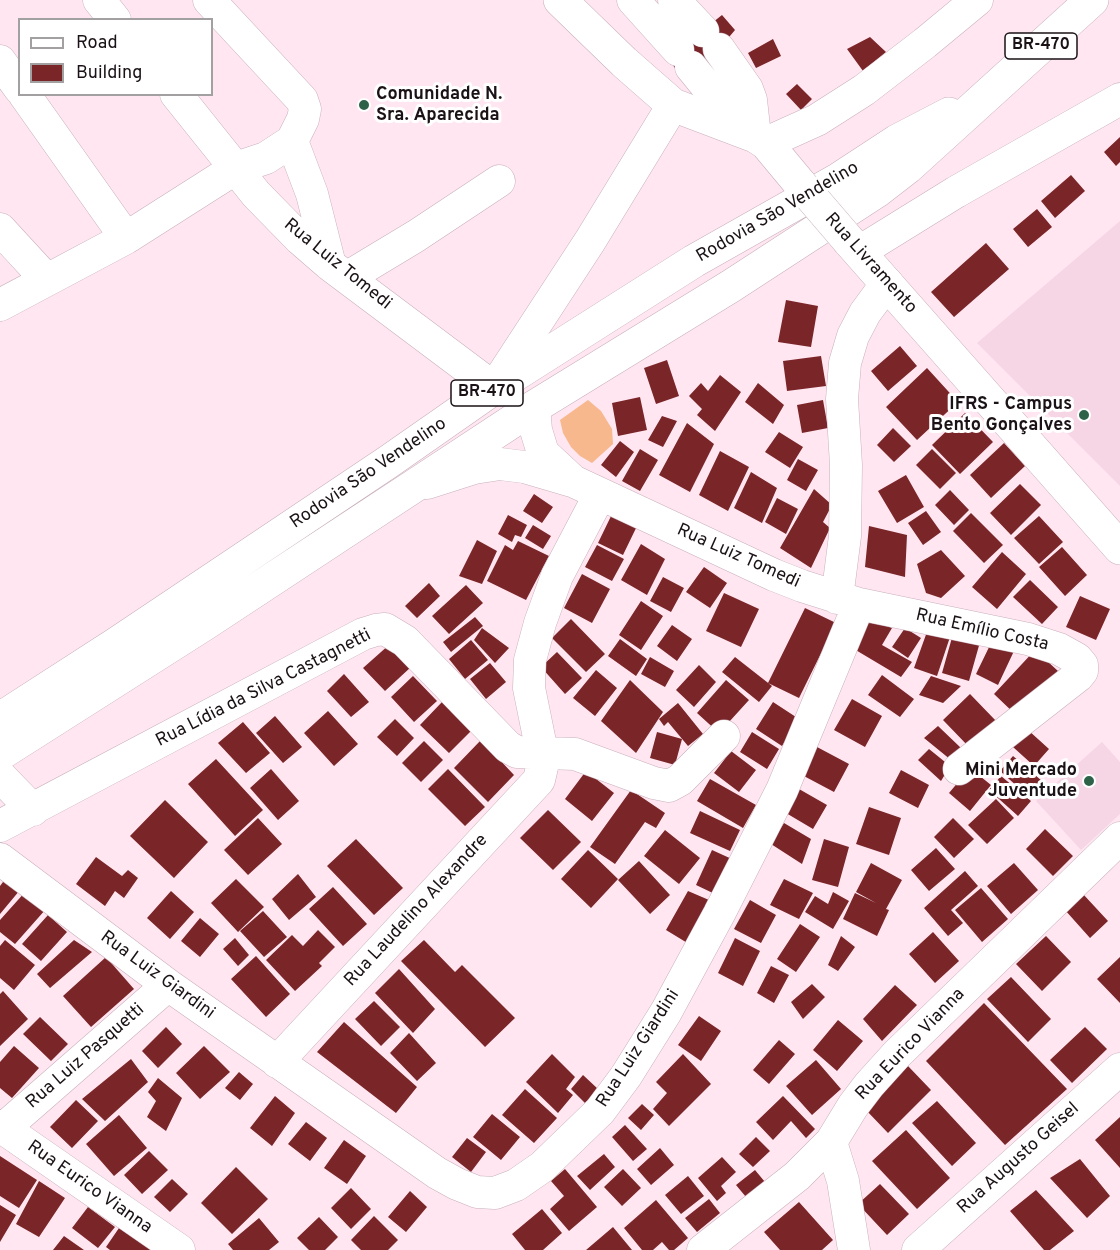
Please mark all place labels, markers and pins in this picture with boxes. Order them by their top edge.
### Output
place label: Comunidade N. Sra. Aparecida [376,84,502,127]
marker: Comunidade N. Sra. Aparecida [357,98,371,112]
place label: IFRS - Campus Bento Gonçalves [931,394,1072,436]
marker: IFRS - Campus Bento Gonçalves [1077,408,1091,422]
place label: Mini Mercado Juventude [965,760,1077,802]
marker: Mini Mercado Juventude [1082,774,1096,788]

